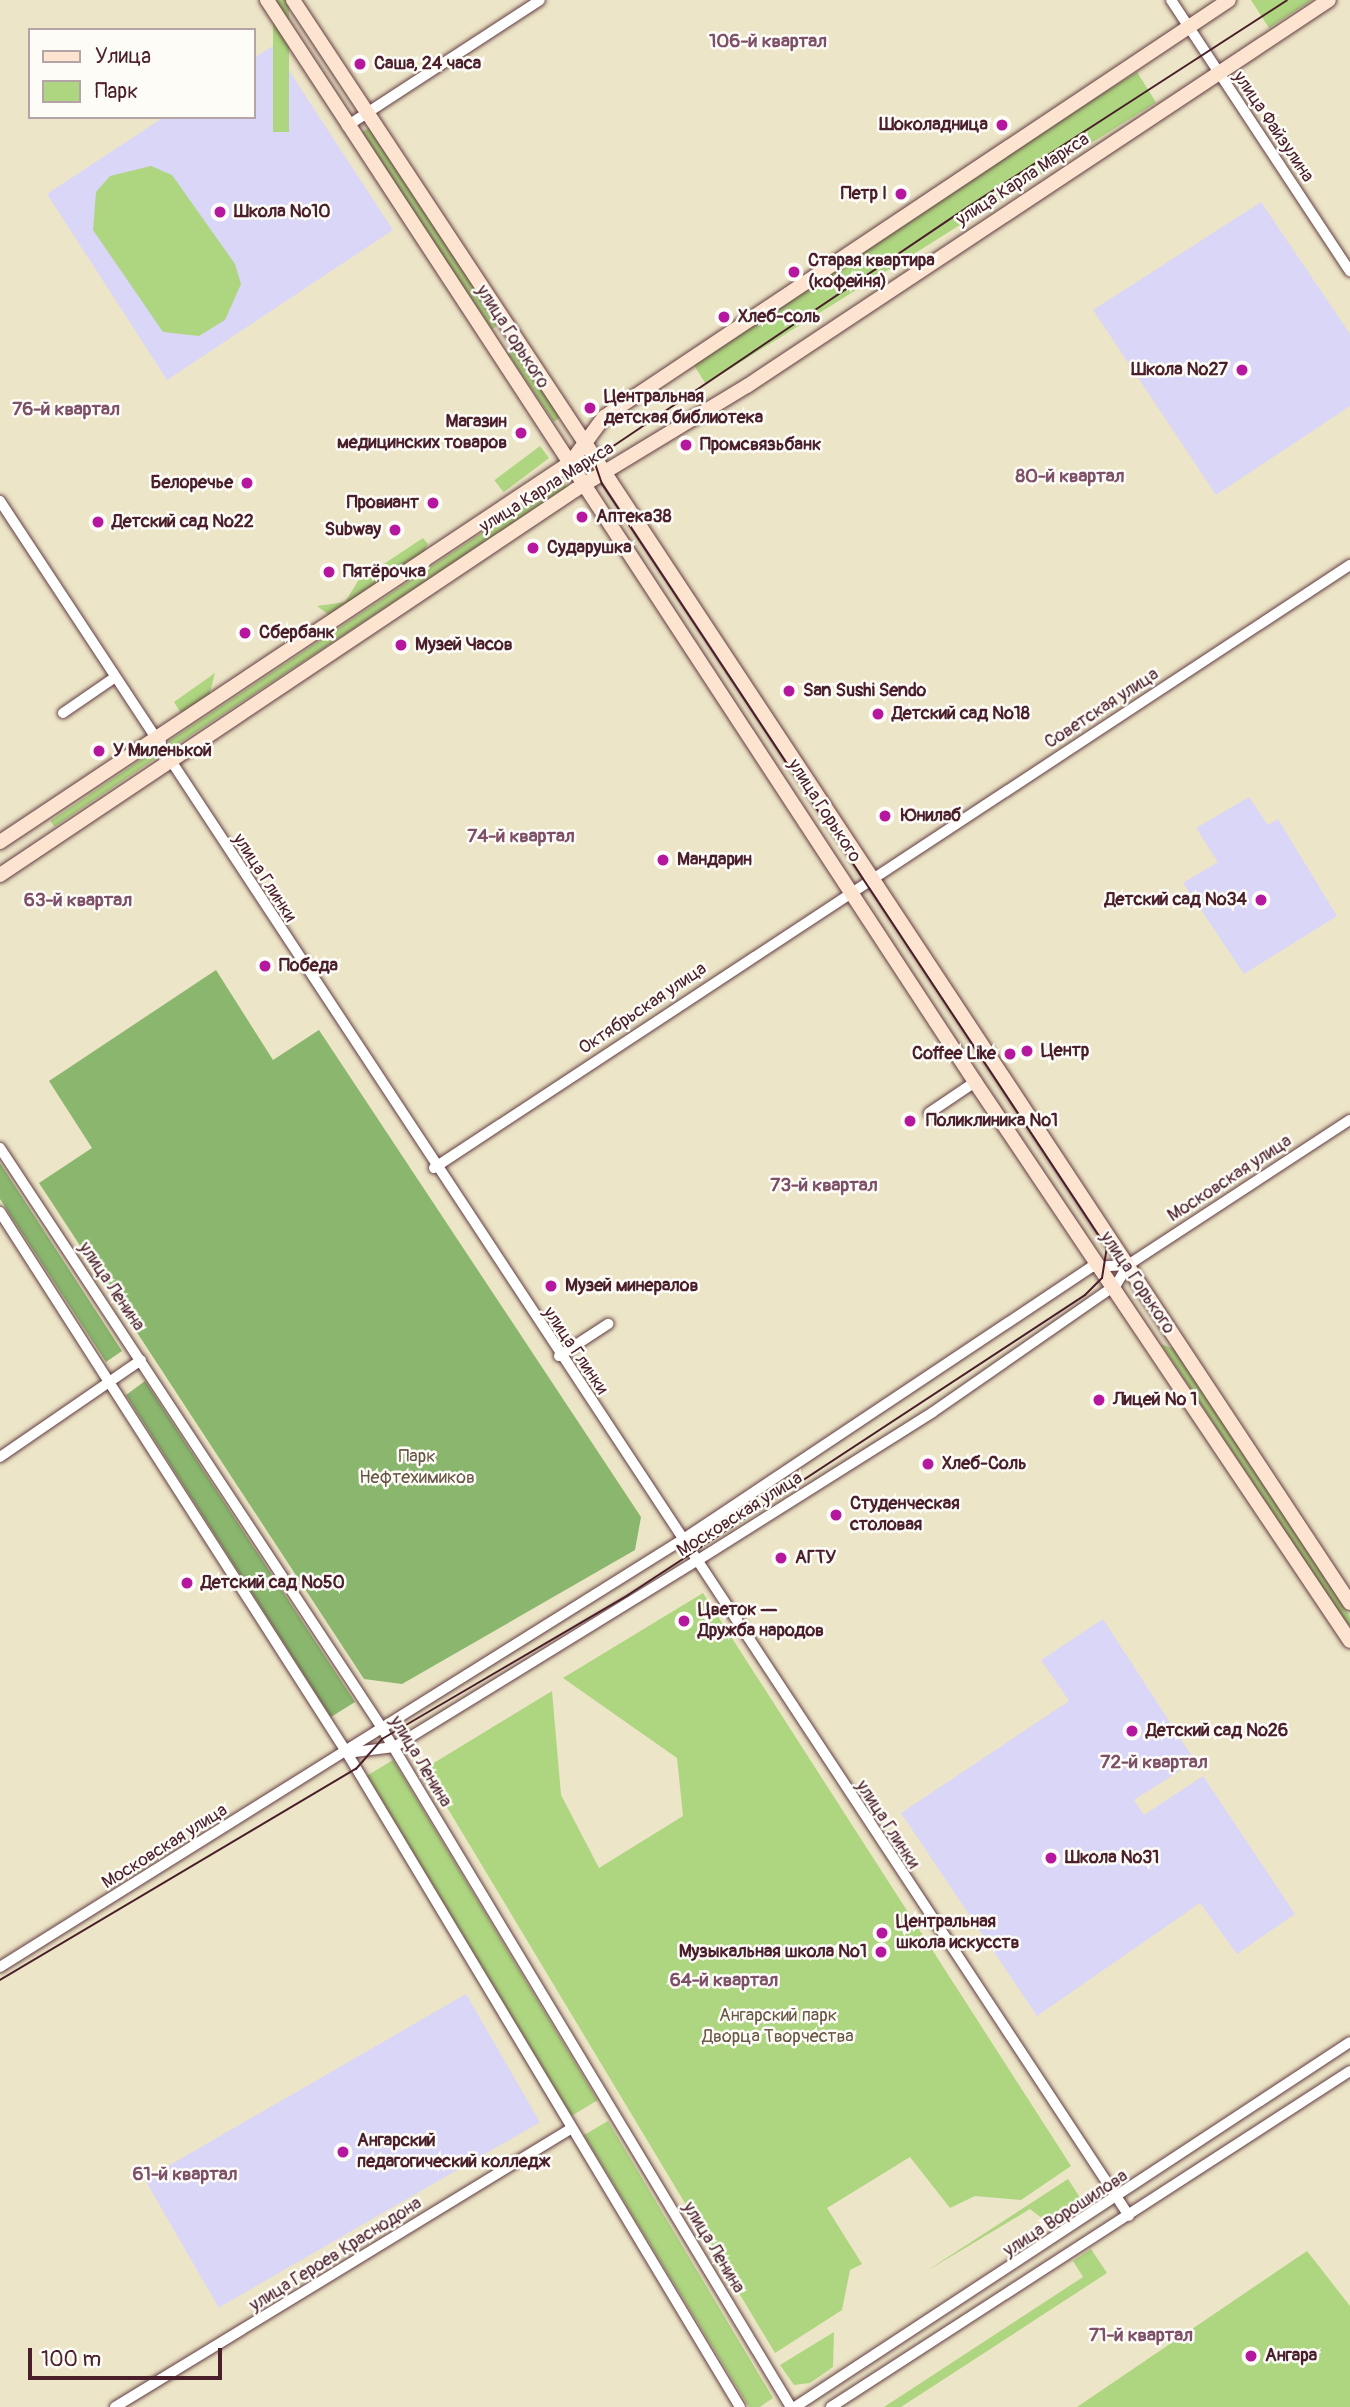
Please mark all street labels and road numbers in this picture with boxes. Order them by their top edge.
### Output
street label: улица Файзулина [1228,67,1318,187]
street label: улица Карла Маркса [952,129,1094,231]
street label: улица Горького [471,281,553,393]
street label: улица Карла Маркса [476,438,618,538]
street label: Советская улица [1041,664,1163,754]
street label: улица Горького [783,755,865,867]
street label: улица Глинки [227,830,301,926]
street label: Октябрьская улица [575,958,711,1060]
street label: Московская улица [1164,1131,1296,1227]
street label: улица Горького [1095,1228,1179,1338]
street label: улица Ленина [73,1238,149,1336]
street label: улица Глинки [538,1303,612,1399]
street label: Московская улица [673,1468,807,1562]
street label: улица Ленина [384,1712,456,1812]
street label: улица Глинки [850,1777,924,1873]
street label: Московская улица [98,1800,232,1894]
street label: улица Ворошилова [1000,2166,1132,2262]
street label: улица Героев Краснодона [246,2193,426,2317]
street label: улица Ленина [677,2198,749,2298]

